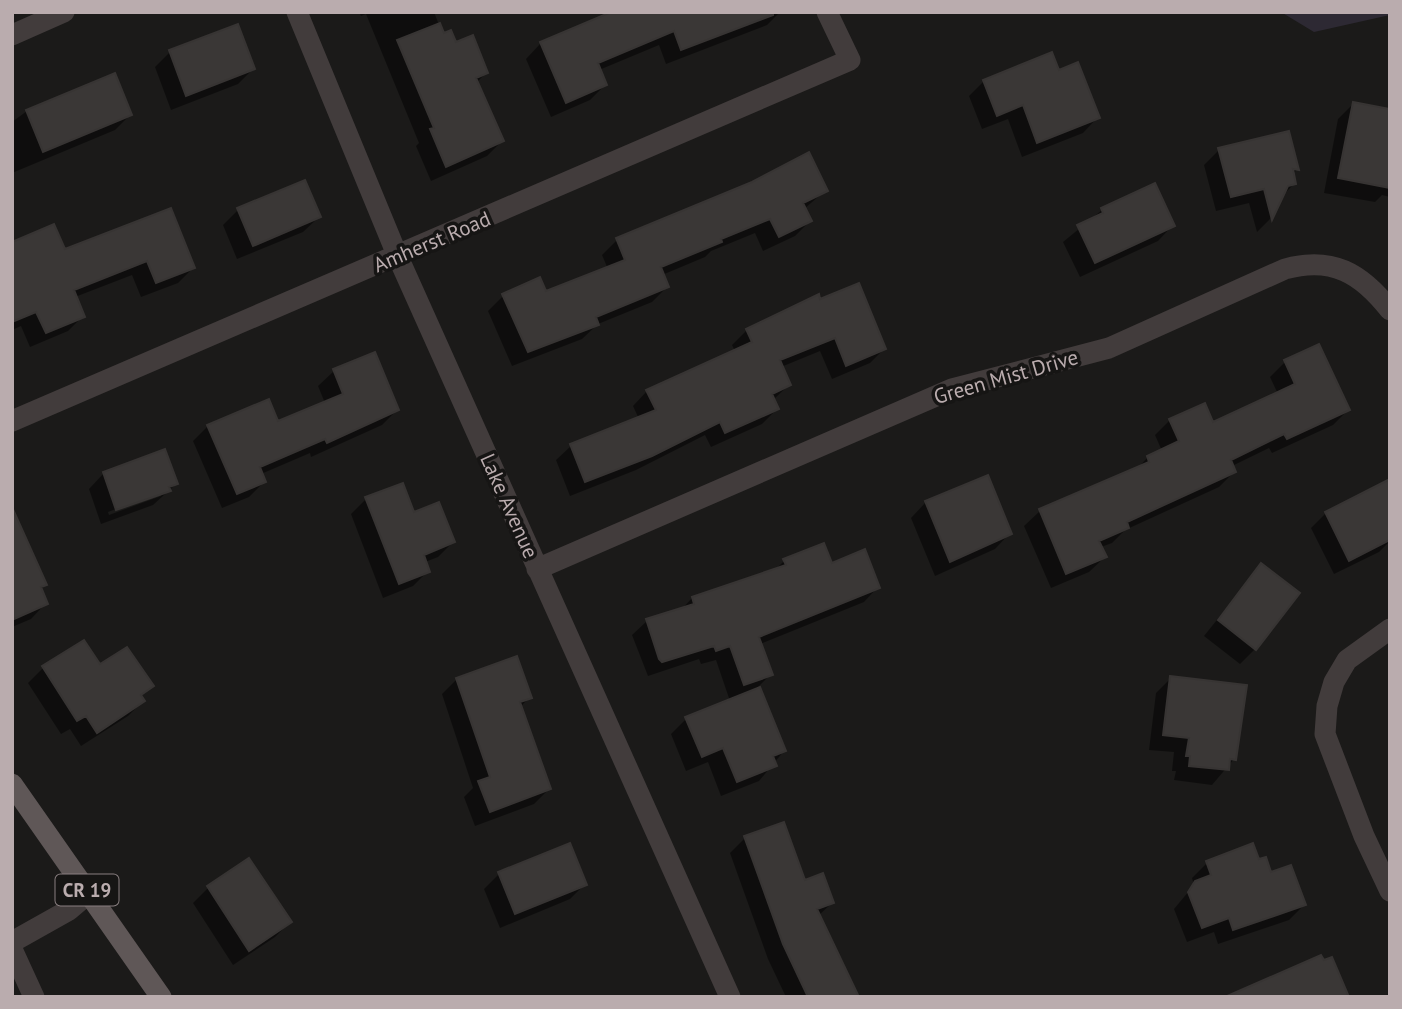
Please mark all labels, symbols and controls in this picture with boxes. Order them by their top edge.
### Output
street label: Amherst Road [369,205,494,278]
street label: Green Mist Drive [930,343,1081,410]
street label: Lake Avenue [474,449,545,562]
road number: CR 19 [56,874,119,906]

